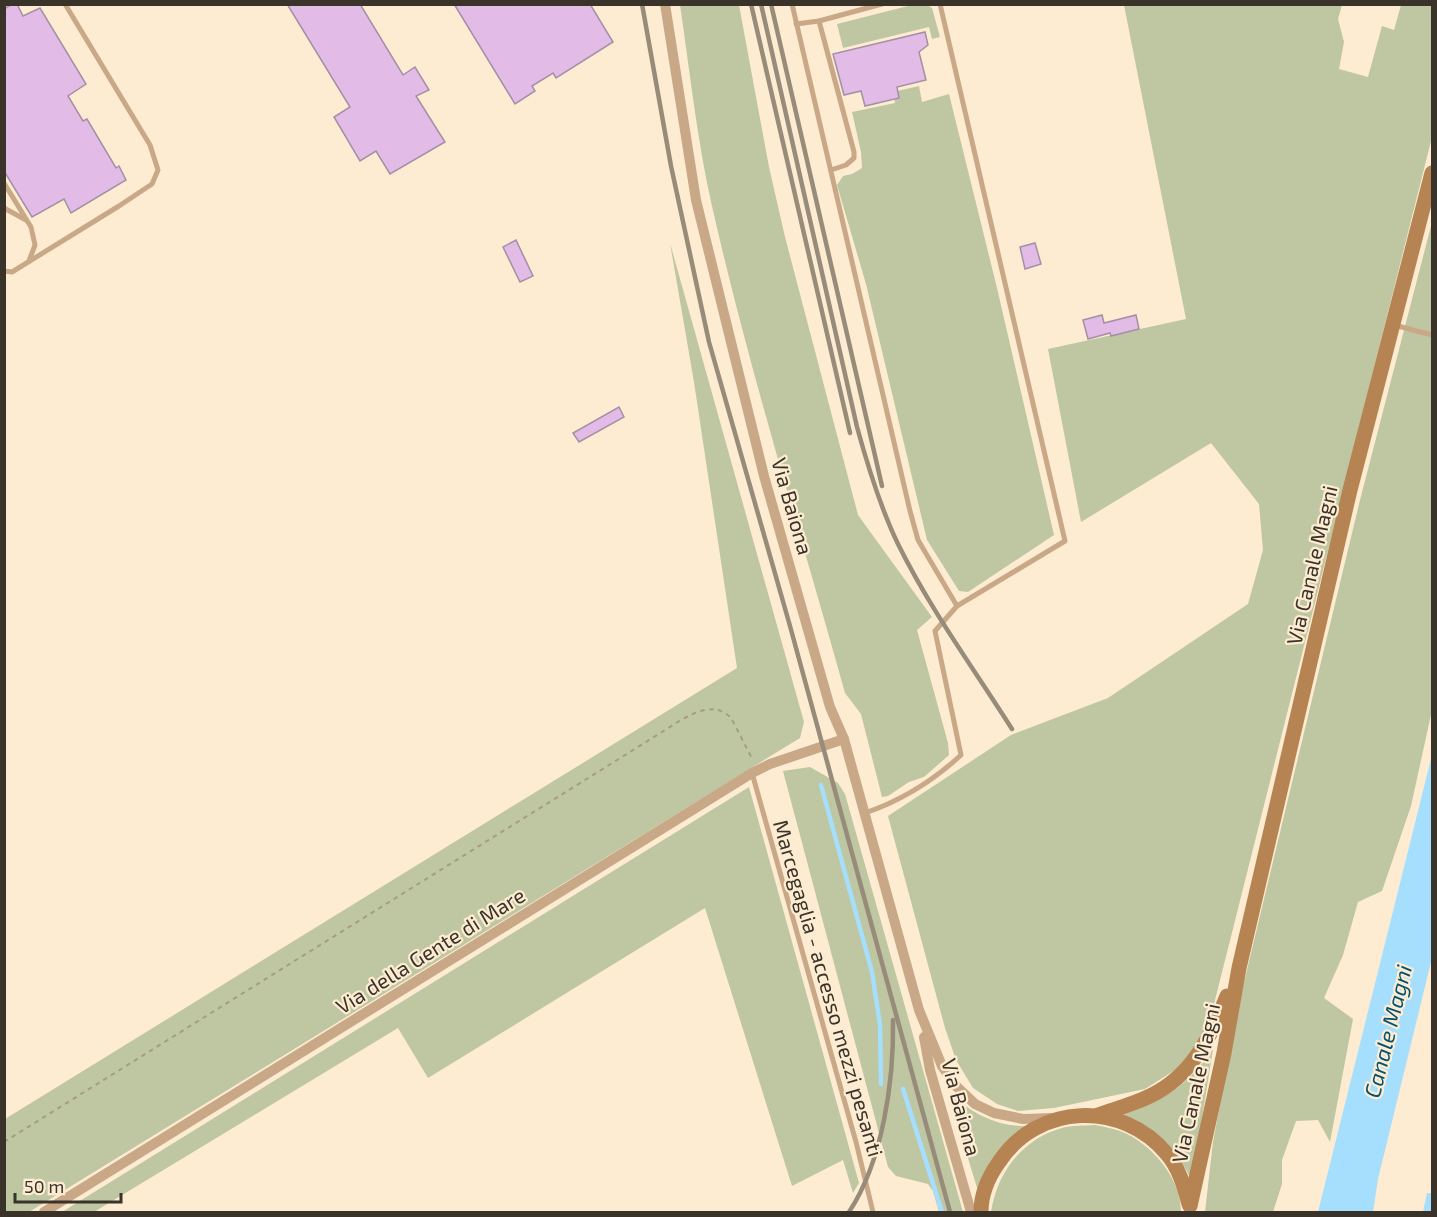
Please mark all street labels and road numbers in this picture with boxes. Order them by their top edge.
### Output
street label: Via Baiona [767,455,819,557]
street label: Via Canale Magni [1281,483,1341,647]
street label: Marcegaglia - accesso mezzi pesanti [769,817,889,1159]
street label: Via della Gente di Mare [331,882,529,1018]
street label: Via Canale Magni [1166,1001,1224,1165]
street label: Via Baiona [937,1056,987,1158]

